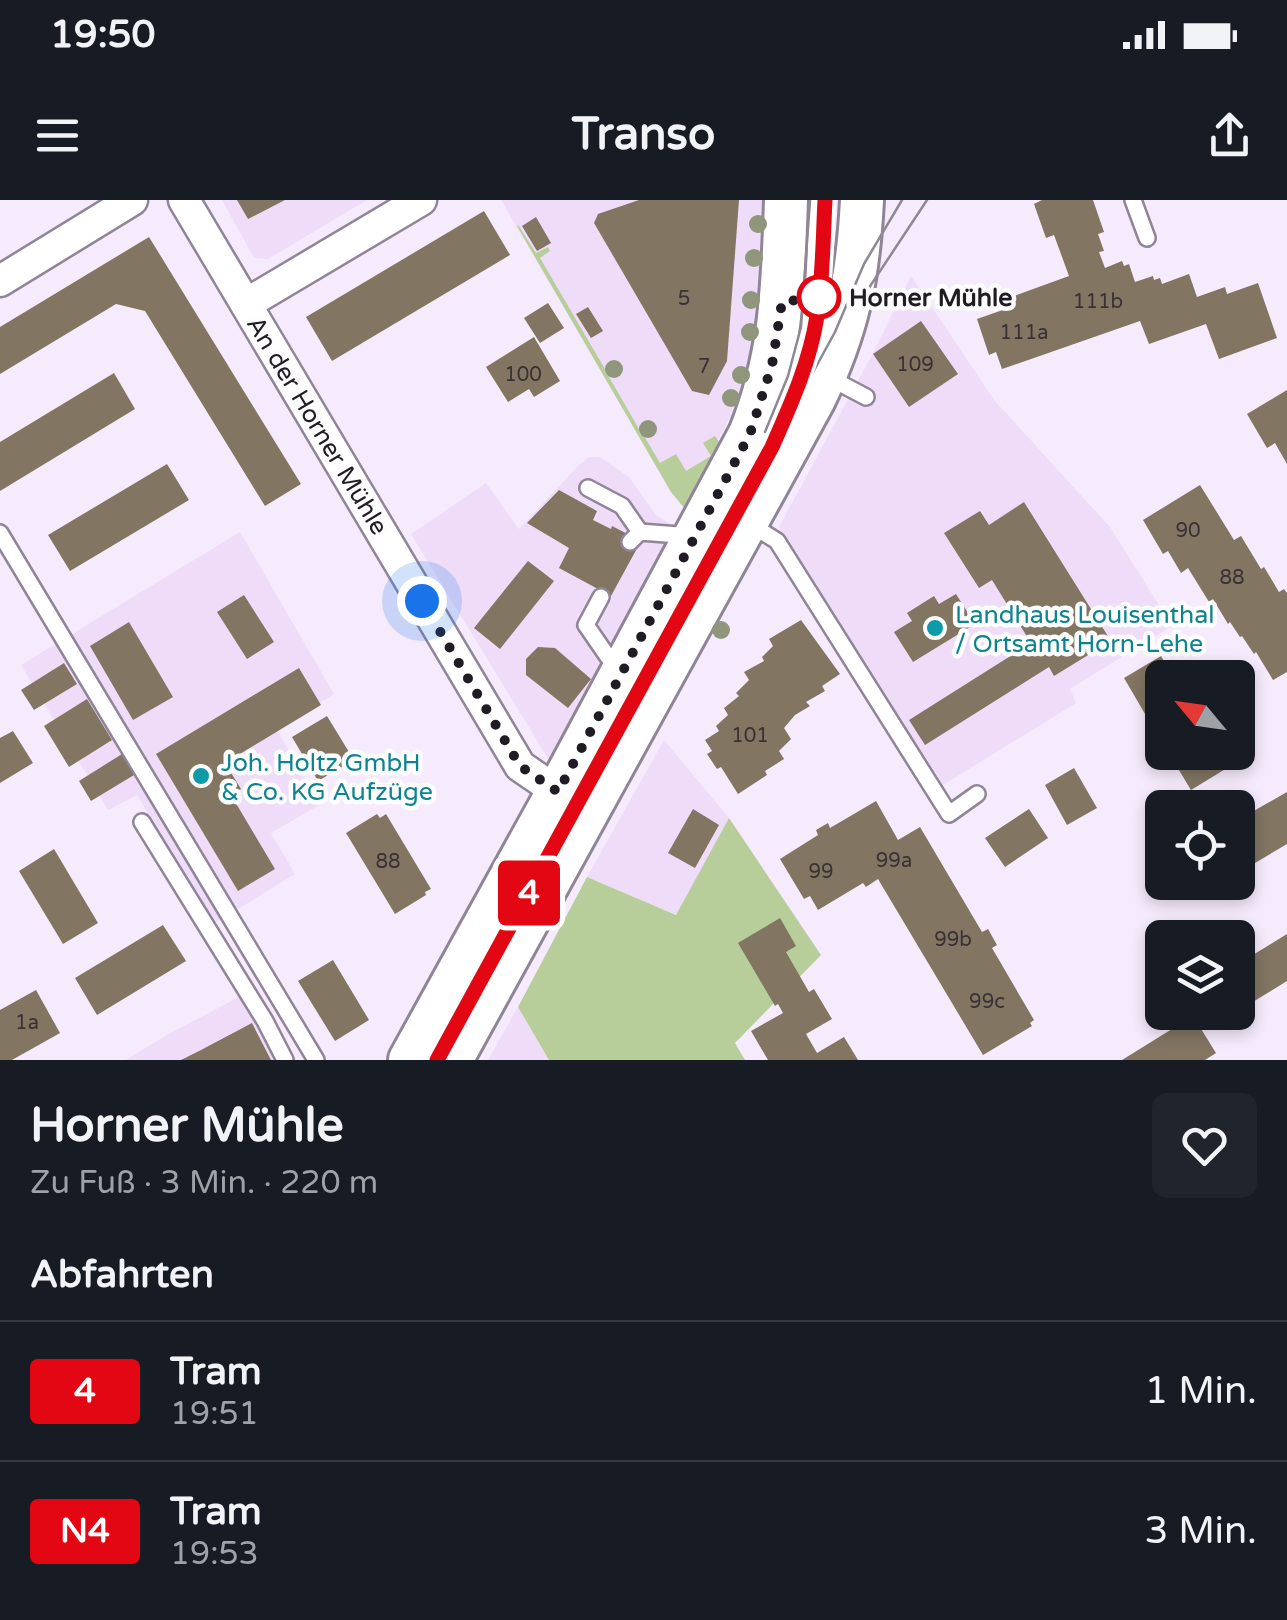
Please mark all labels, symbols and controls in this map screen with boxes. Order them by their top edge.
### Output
text: 19:50 [50,12,155,58]
icon: menu [30,108,85,163]
text: Transo [572,108,715,162]
icon: share [1202,108,1257,163]
marker: Horner Mühle [798,276,840,318]
place label: Horner Mühle [849,283,1012,313]
house number: 5 [678,287,690,311]
house number: 111b [1073,290,1123,314]
street label: An der Horner Mühle [240,311,394,540]
house number: 111a [1000,321,1048,345]
house number: 109 [896,353,934,377]
house number: 7 [698,355,710,379]
house number: 100 [504,363,542,387]
house number: 90 [1175,519,1201,543]
house number: 88 [1219,566,1245,590]
your location [397,576,447,626]
place label: Landhaus Louisenthal / Ortsamt Horn-Lehe [955,600,1215,659]
marker: Landhaus Louisenthal / Ortsamt Horn-Lehe [924,617,946,639]
north arrow [1145,660,1255,770]
map controls [1145,660,1255,1030]
house number: 101 [731,724,769,748]
place label: Joh. Holtz GmbH & Co. KG Aufzüge [221,748,433,807]
marker: Joh. Holtz GmbH & Co. KG Aufzüge [190,765,212,787]
button: locate [1145,790,1255,900]
house number: 99a [876,849,912,873]
house number: 88 [375,850,401,874]
line badge: 4 [496,860,562,926]
house number: 99 [808,860,834,884]
text: 4 [518,872,540,914]
button: layers [1145,920,1255,1030]
house number: 99b [934,928,972,952]
house number: 99c [969,990,1005,1014]
house number: 1a [15,1011,39,1035]
button: heart [1152,1093,1257,1198]
text: Horner Mühle [30,1097,344,1155]
text: Zu Fuß · 3 Min. · 220 m [30,1164,378,1202]
text: Abfahrten [30,1252,214,1298]
text: Tram [170,1349,262,1395]
text: 1 Min. [1144,1368,1257,1414]
text: 4 [74,1370,96,1412]
text: 19:51 [170,1395,259,1433]
text: Tram [170,1489,262,1535]
text: 3 Min. [1144,1508,1257,1554]
text: N4 [60,1510,110,1552]
text: 19:53 [170,1535,259,1573]

